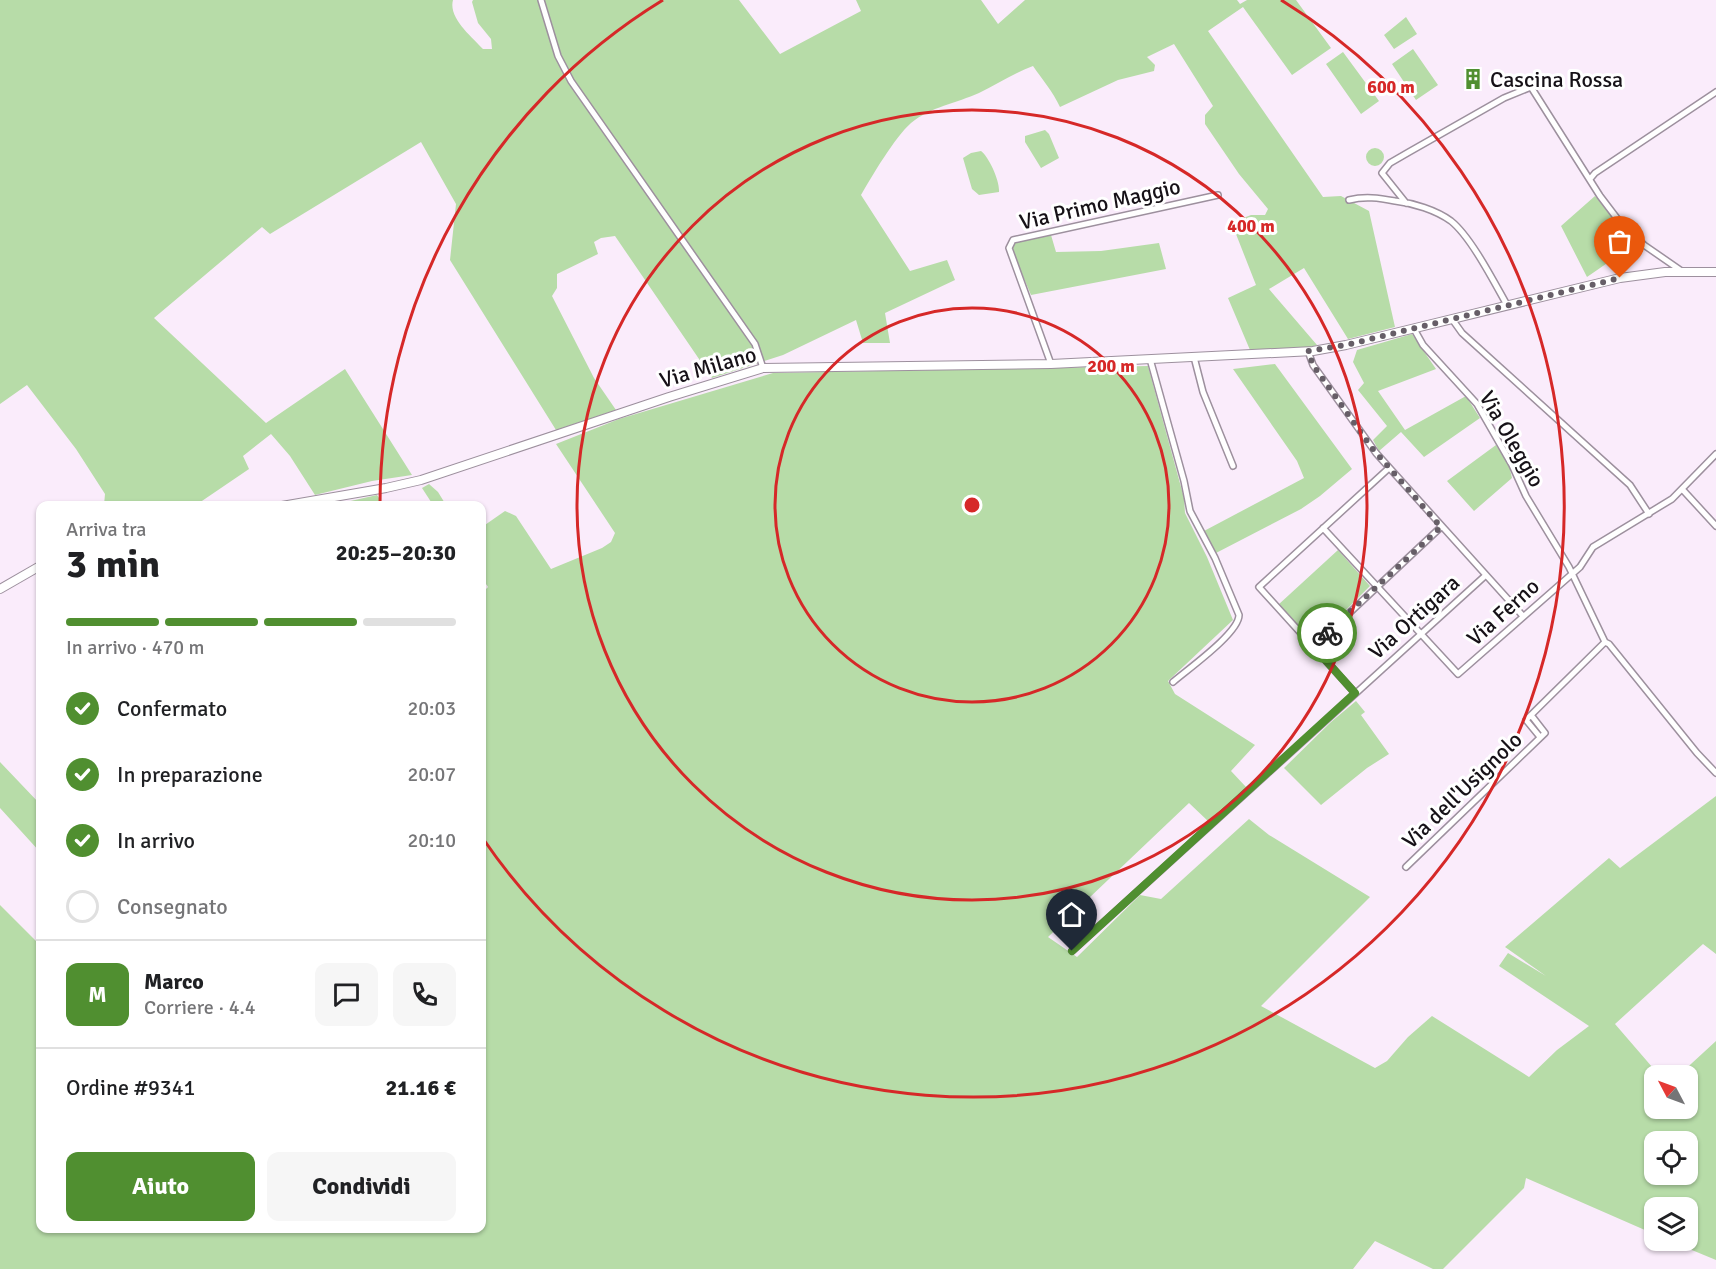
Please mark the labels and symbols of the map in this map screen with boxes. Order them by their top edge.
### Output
place label: Cascina Rossa [1490,66,1623,93]
building icon: Cascina Rossa [1461,67,1485,91]
text: 600 m [1367,76,1415,98]
street label: Via Primo Maggio [1017,172,1183,236]
text: 400 m [1227,215,1275,237]
pin [1594,216,1645,278]
street label: Via Milano [656,340,760,394]
text: 200 m [1087,355,1135,377]
street label: Via Oleggio [1474,386,1550,492]
centre of rings [962,495,982,515]
street label: Via Ortigara [1363,569,1465,665]
street label: Via Ferno [1461,573,1545,651]
courier [1297,603,1357,663]
street label: Via dell'Usignolo [1396,726,1528,854]
pin [1046,889,1097,951]
north arrow [1644,1065,1698,1119]

